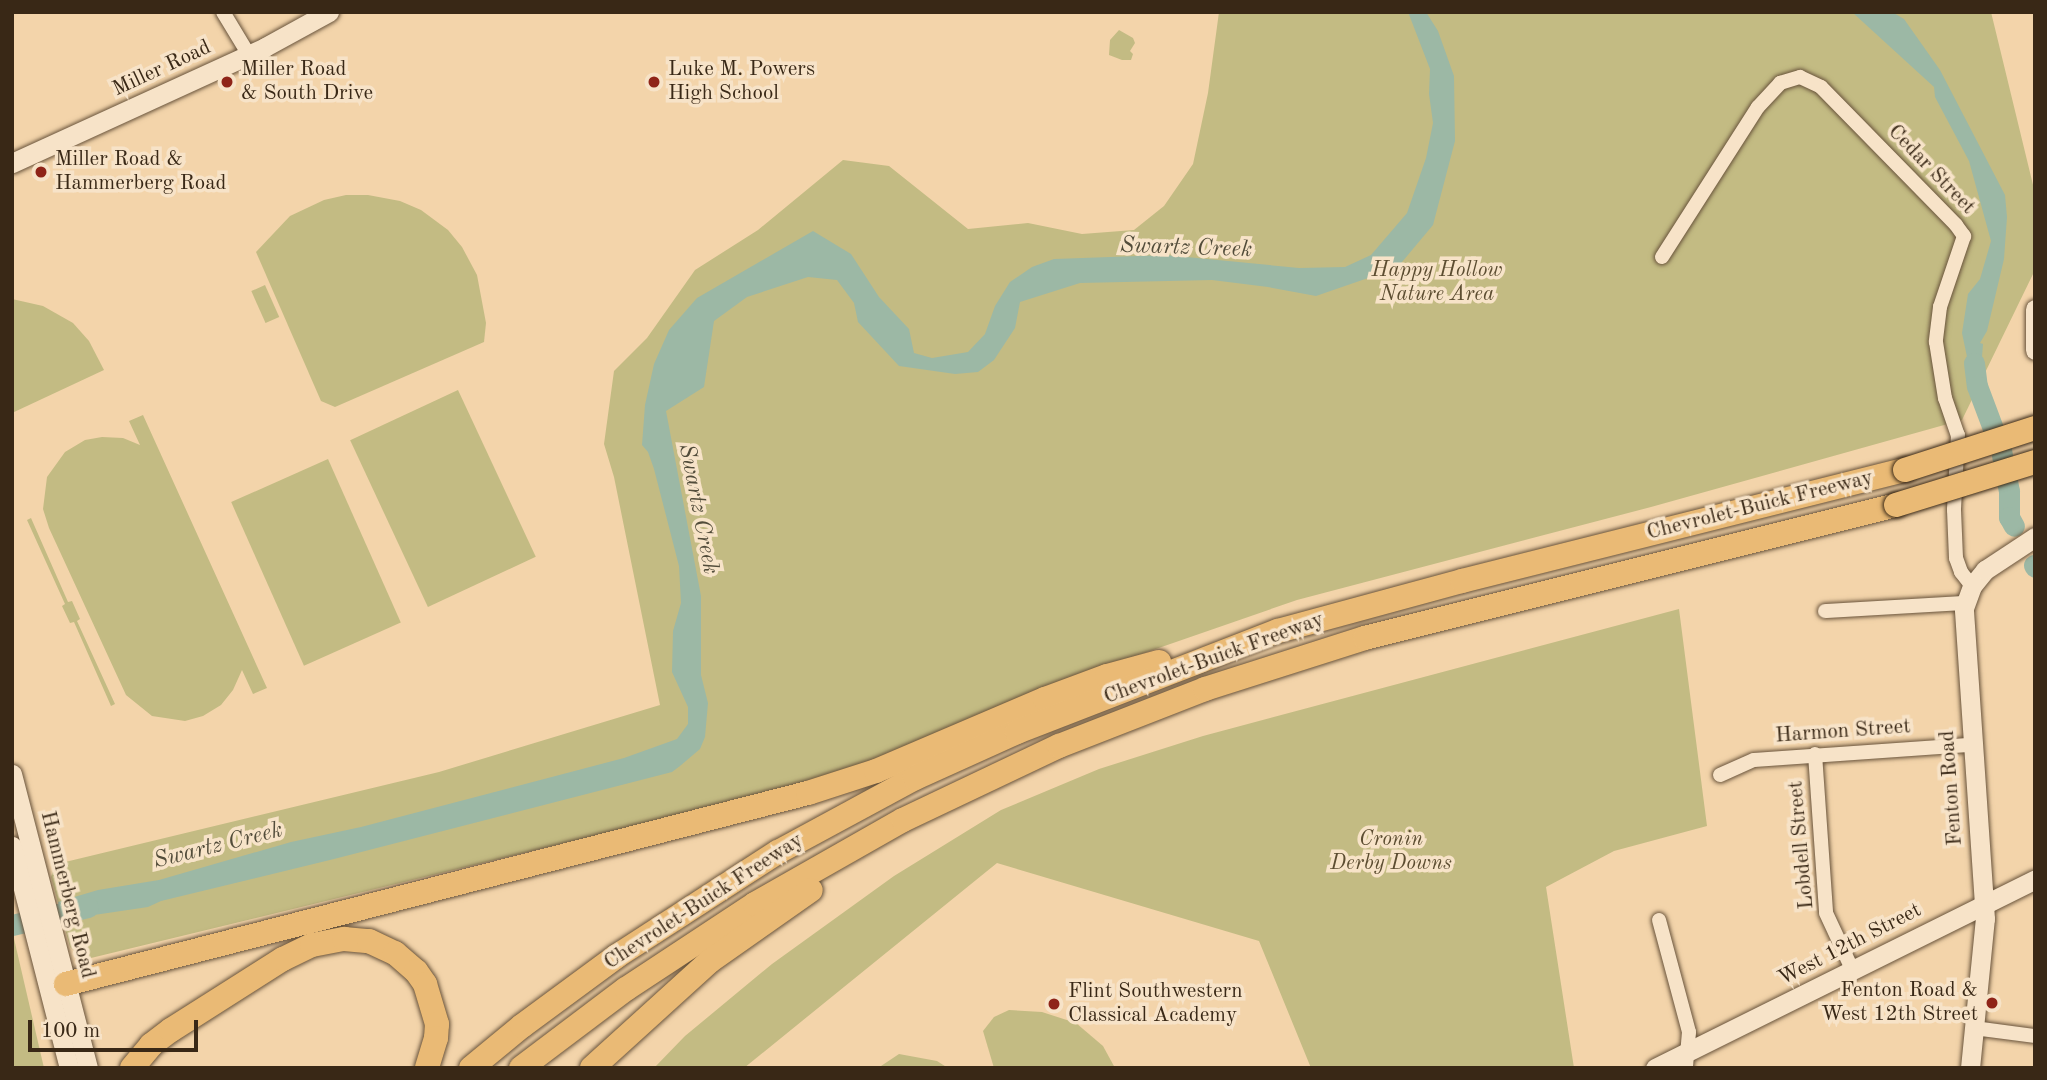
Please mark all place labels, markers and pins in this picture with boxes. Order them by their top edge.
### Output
place label: Miller Road & South Drive [241,57,373,107]
place label: Luke M. Powers High School [668,57,815,107]
marker: Miller Road & South Drive [219,74,235,90]
marker: Luke M. Powers High School [646,74,662,90]
place label: Miller Road & Hammerberg Road [55,147,227,197]
marker: Miller Road & Hammerberg Road [33,164,49,180]
place label: Fenton Road & West 12th Street [1821,978,1978,1028]
place label: Flint Southwestern Classical Academy [1068,979,1243,1029]
marker: Fenton Road & West 12th Street [1984,995,2000,1011]
marker: Flint Southwestern Classical Academy [1046,996,1062,1012]

